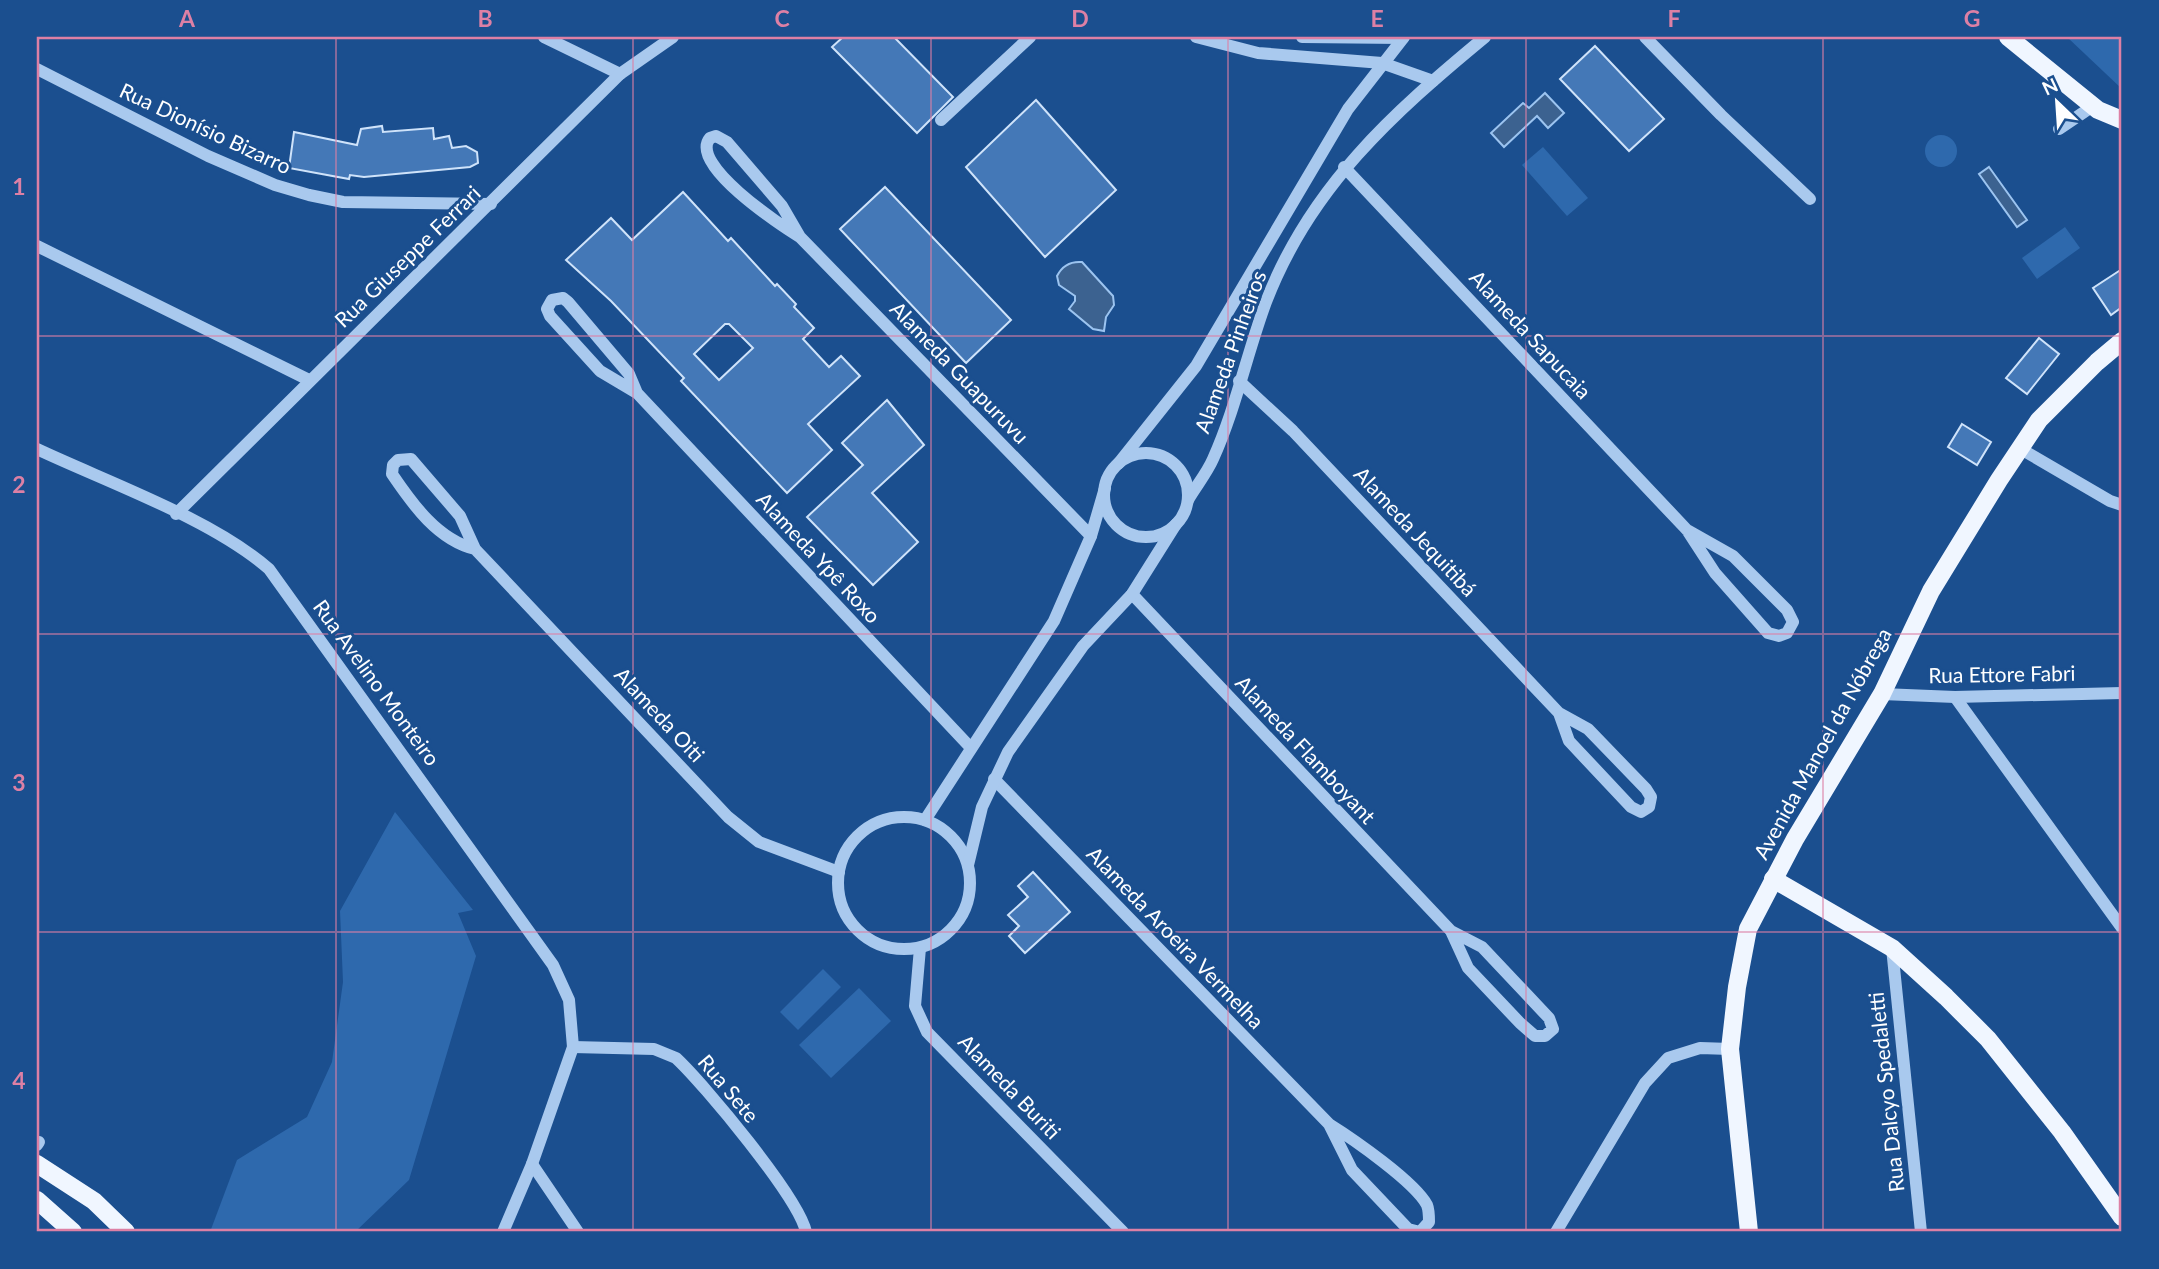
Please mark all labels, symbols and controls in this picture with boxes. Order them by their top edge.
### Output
text: A [178,4,196,32]
text: B [477,4,493,32]
text: C [774,4,790,32]
text: D [1071,4,1089,32]
text: E [1370,4,1384,32]
text: F [1667,4,1681,32]
text: G [1964,4,1980,32]
north arrow [2022,66,2092,136]
text: N [2038,73,2061,100]
street label: Rua Dionísio Bizarro [116,77,295,178]
text: 1 [12,172,26,200]
street label: Rua Giuseppe Ferrari [329,180,485,332]
street label: Alameda Sapucaia [1465,265,1597,403]
street label: Alameda Pinheiros [1189,267,1271,436]
street label: Alameda Guapuruvu [886,296,1034,448]
street label: Alameda Jequitibá [1350,461,1483,601]
text: 2 [12,470,26,498]
street label: Alameda Ypê Roxo [752,486,886,628]
street label: Rua Avelino Monteiro [309,594,446,770]
street label: Avenida Manoel da Nóbrega [1748,623,1896,863]
street label: Rua Ettore Fabri [1928,660,2076,687]
street label: Alameda Oiti [610,662,710,766]
street label: Alameda Flamboyant [1231,670,1381,829]
text: 3 [12,768,26,796]
street label: Alameda Aroeira Vermelha [1082,841,1270,1033]
street label: Rua Dalcyo Spedaletti [1863,991,1908,1193]
street label: Alameda Buriti [954,1028,1066,1144]
street label: Rua Sete [693,1049,765,1127]
text: 4 [12,1066,26,1094]

